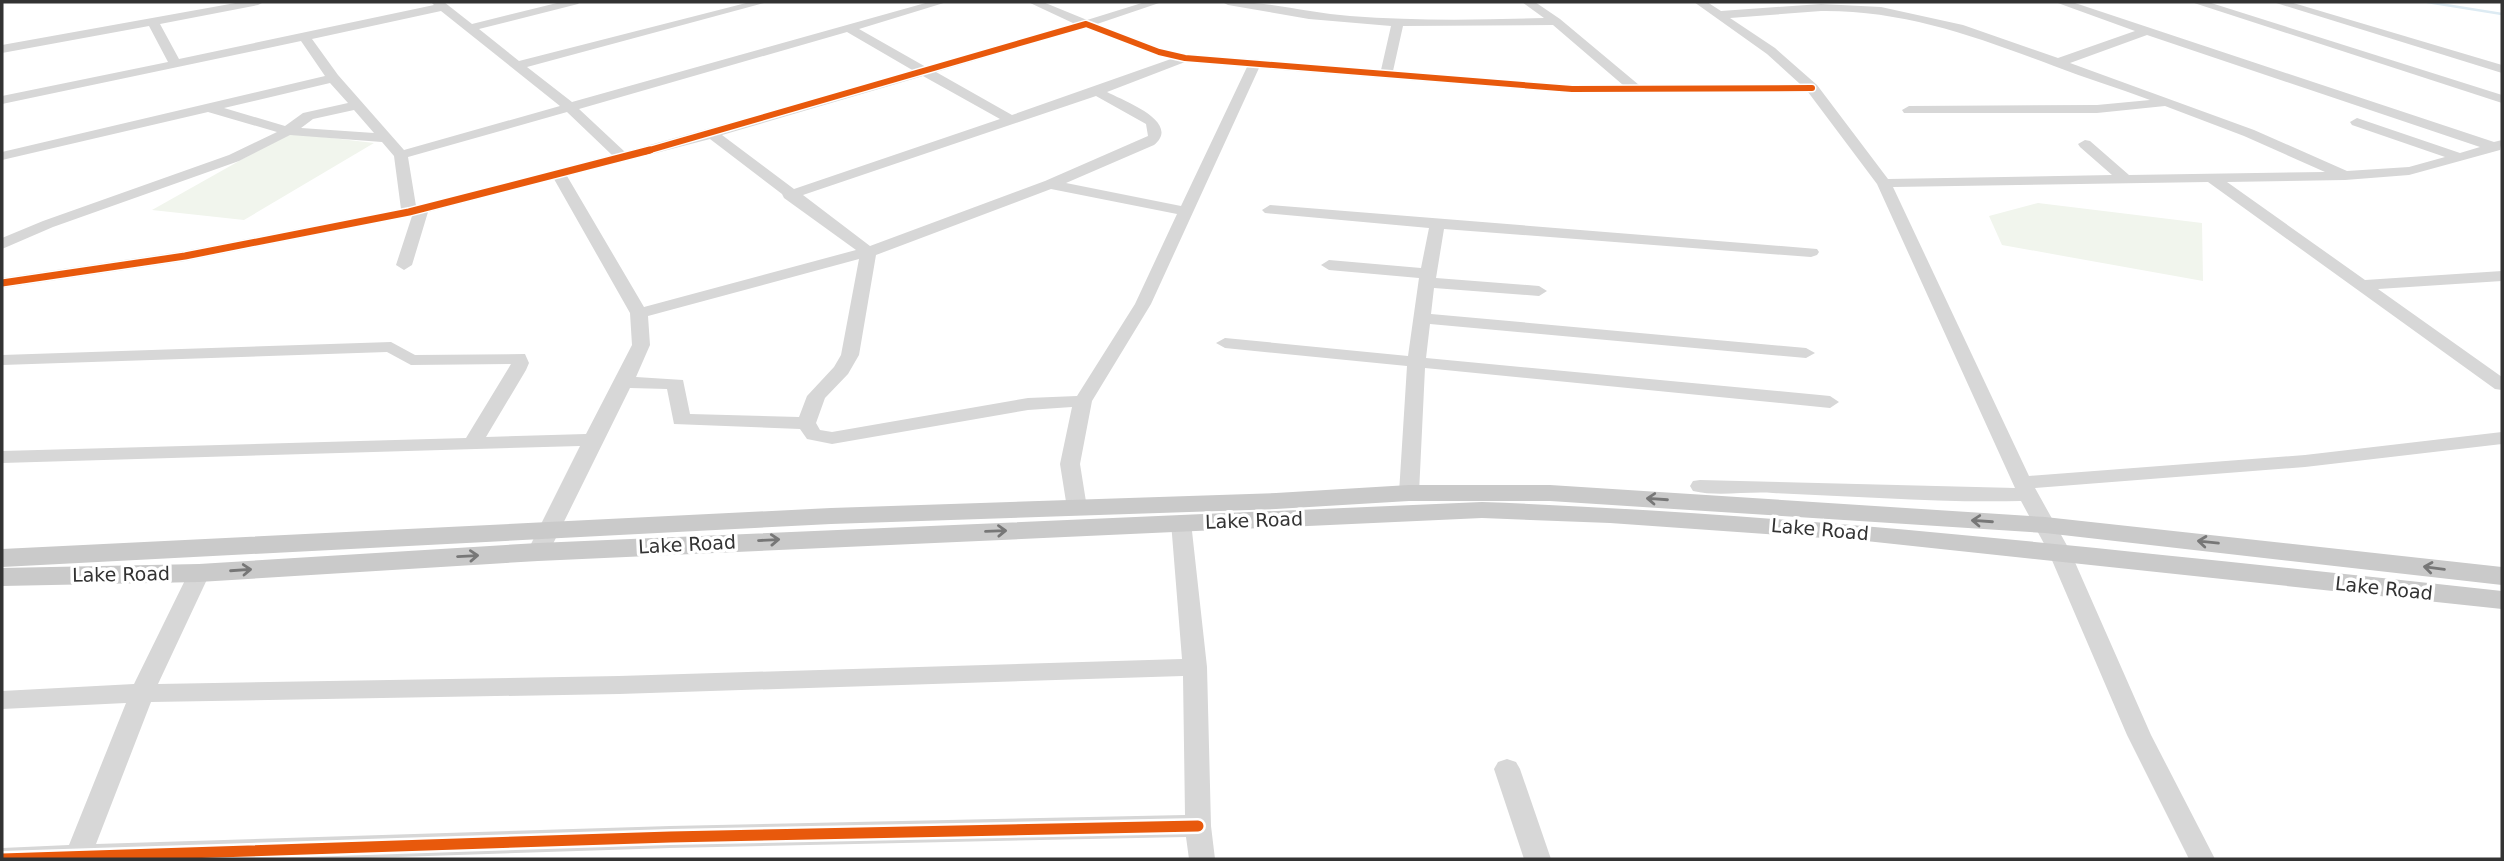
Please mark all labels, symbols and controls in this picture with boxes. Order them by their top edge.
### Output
one-way arrow [1646,492,1669,505]
street label: Lake Road [1205,507,1303,533]
street label: Lake Road [1770,514,1870,544]
one-way arrow [1971,514,1994,527]
one-way arrow [985,524,1008,537]
street label: Lake Road [638,530,736,558]
one-way arrow [757,534,780,547]
one-way arrow [2198,536,2220,549]
one-way arrow [457,549,480,562]
one-way arrow [2424,561,2446,574]
street label: Lake Road [72,562,170,586]
one-way arrow [230,563,252,576]
street label: Lake Road [2334,572,2434,604]

